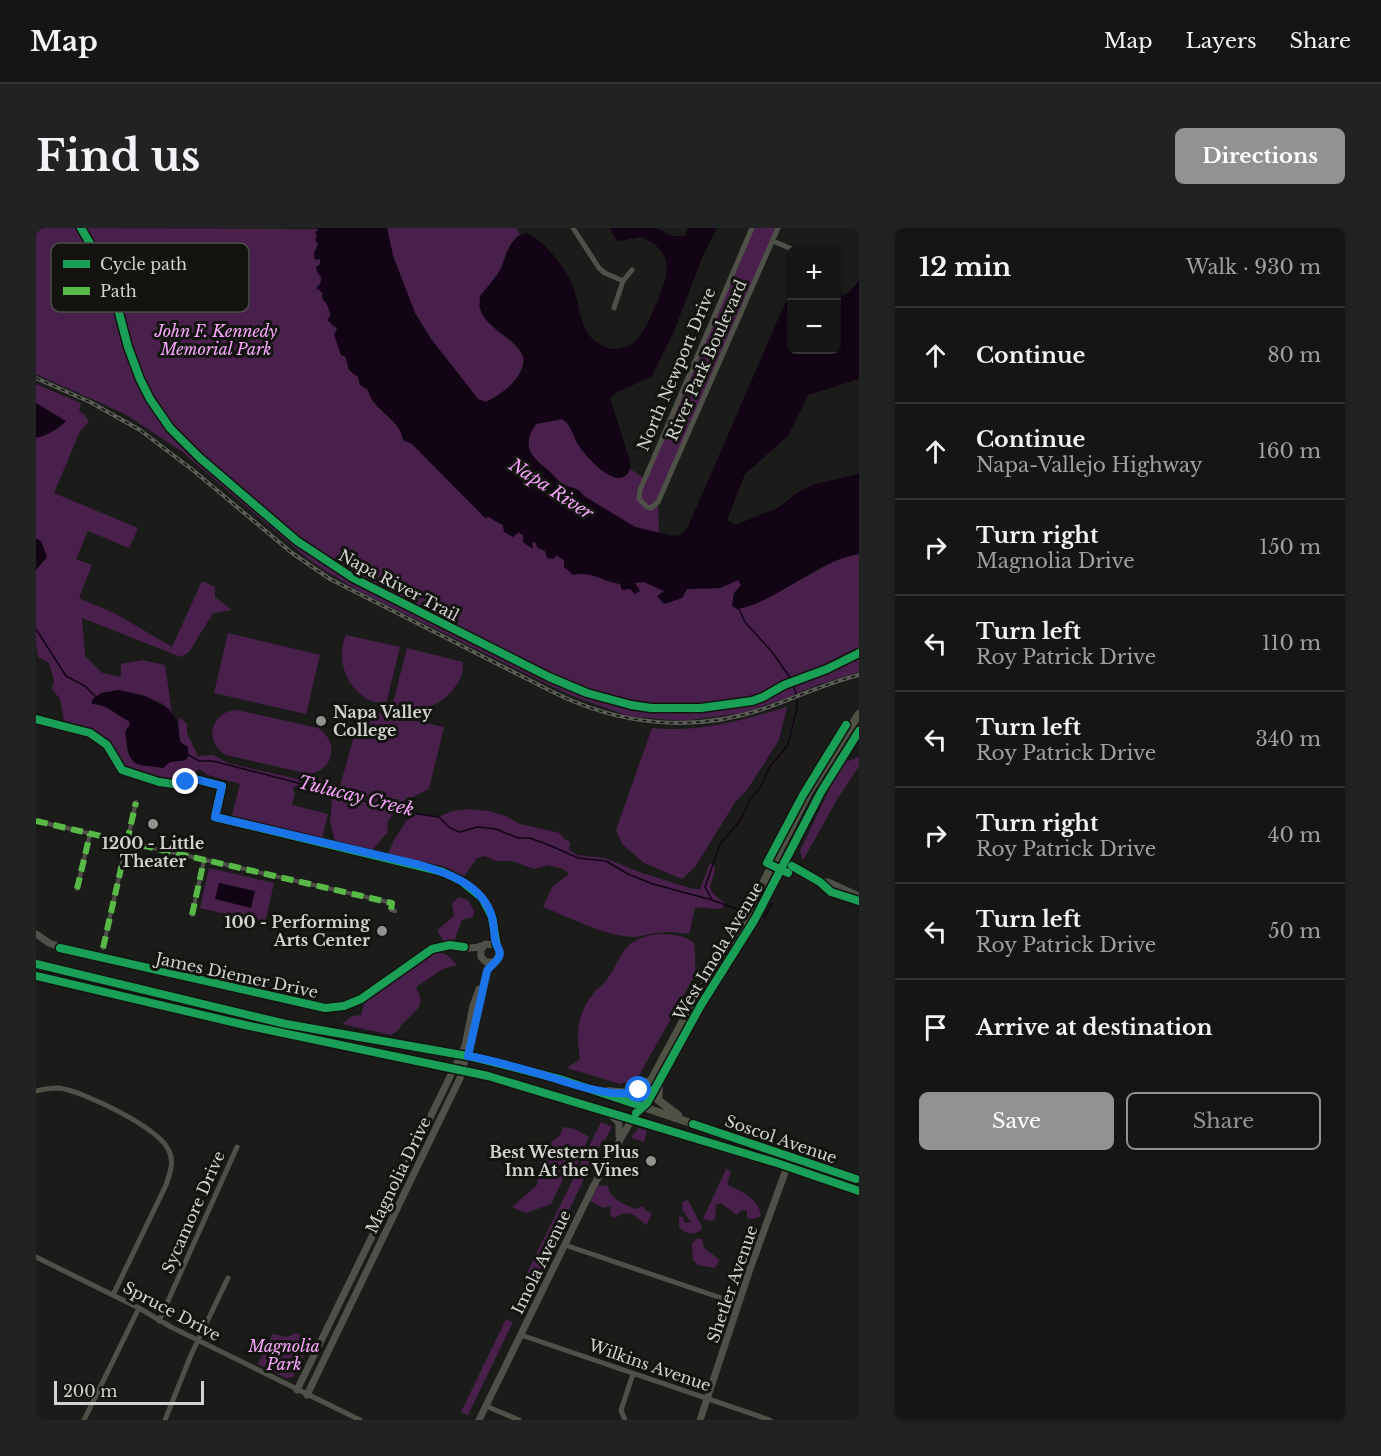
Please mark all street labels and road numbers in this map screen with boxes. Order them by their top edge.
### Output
street label: River Park Boulevard [661,276,751,444]
street label: North Newport Drive [632,284,720,454]
street label: Napa River Trail [335,545,463,625]
street label: West Imola Avenue [668,878,767,1025]
street label: James Diemer Drive [152,948,320,1002]
street label: Soscol Avenue [722,1110,840,1168]
street label: Magnolia Drive [361,1114,435,1236]
street label: Sycamore Drive [157,1148,229,1276]
street label: Imola Avenue [507,1207,575,1317]
street label: Shetler Avenue [703,1223,761,1345]
street label: Spruce Drive [120,1277,224,1345]
street label: Wilkins Avenue [585,1334,714,1395]

